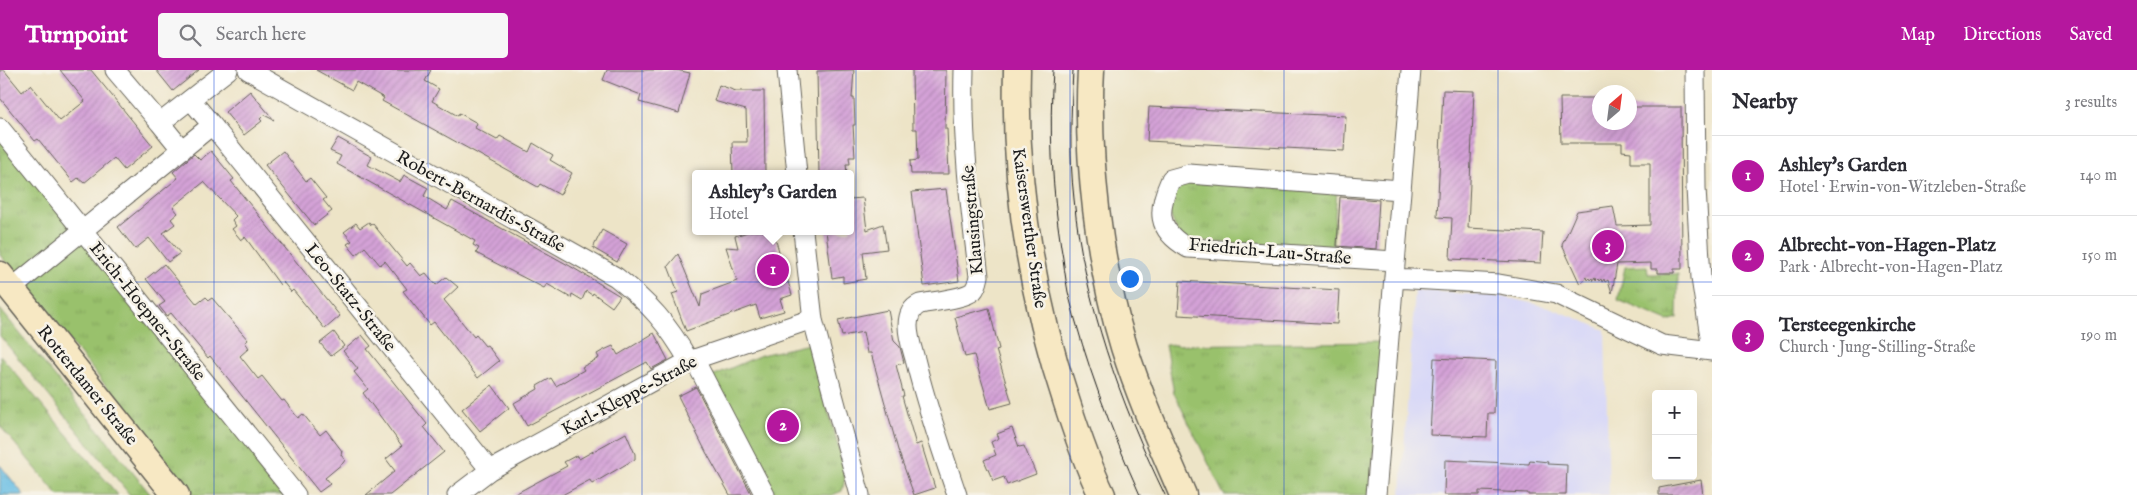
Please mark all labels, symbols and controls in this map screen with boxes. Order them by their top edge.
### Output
search box [158,13,508,58]
text: Turnpoint [25,20,128,51]
icon: search [176,21,204,49]
text: Search here [216,23,306,47]
text: Map [1901,24,1935,47]
text: Directions [1963,24,2041,47]
text: Saved [2069,24,2112,47]
north arrow [1592,85,1637,130]
text: Nearby [1732,89,1797,116]
text: 3 results [2065,93,2117,113]
street label: Robert-Bernardis-Straße [392,146,569,258]
street label: Kaiserswerther Straße [1006,147,1051,310]
text: Ashley's Garden [1779,154,1907,178]
street label: Klausingstraße [957,164,990,276]
text: 1 [1745,166,1751,186]
text: 140 m [2079,166,2117,186]
popup [692,170,854,235]
text: Hotel · Erwin-von-Witzleben-Straße [1779,178,2026,198]
text: Ashley's Garden [709,181,837,205]
text: Hotel [709,205,748,225]
pin: 3 [1592,227,1624,265]
street label: Friedrich-Lau-Straße [1188,234,1352,271]
text: Albrecht-von-Hagen-Platz [1779,234,1996,258]
street label: Erich-Hoepner-Straße [84,238,210,386]
street label: Leo-Statz-Straße [299,239,401,357]
text: 2 [1744,246,1752,266]
text: 150 m [2082,246,2117,266]
pin: 1 [757,251,789,289]
text: Park · Albrecht-von-Hagen-Platz [1779,258,2003,278]
your location [1117,266,1143,292]
text: Tersteegenkirche [1779,314,1916,338]
street label: Rotterdamer Straße [31,321,142,451]
text: 3 [1745,326,1751,346]
text: 190 m [2080,326,2117,346]
text: Church · Jung-Stilling-Straße [1779,338,1976,358]
street label: Karl-Kleppe-Straße [558,351,701,442]
map controls [1652,390,1697,480]
button: + [1652,390,1697,435]
pin: 2 [767,407,799,445]
button: − [1652,435,1697,480]

